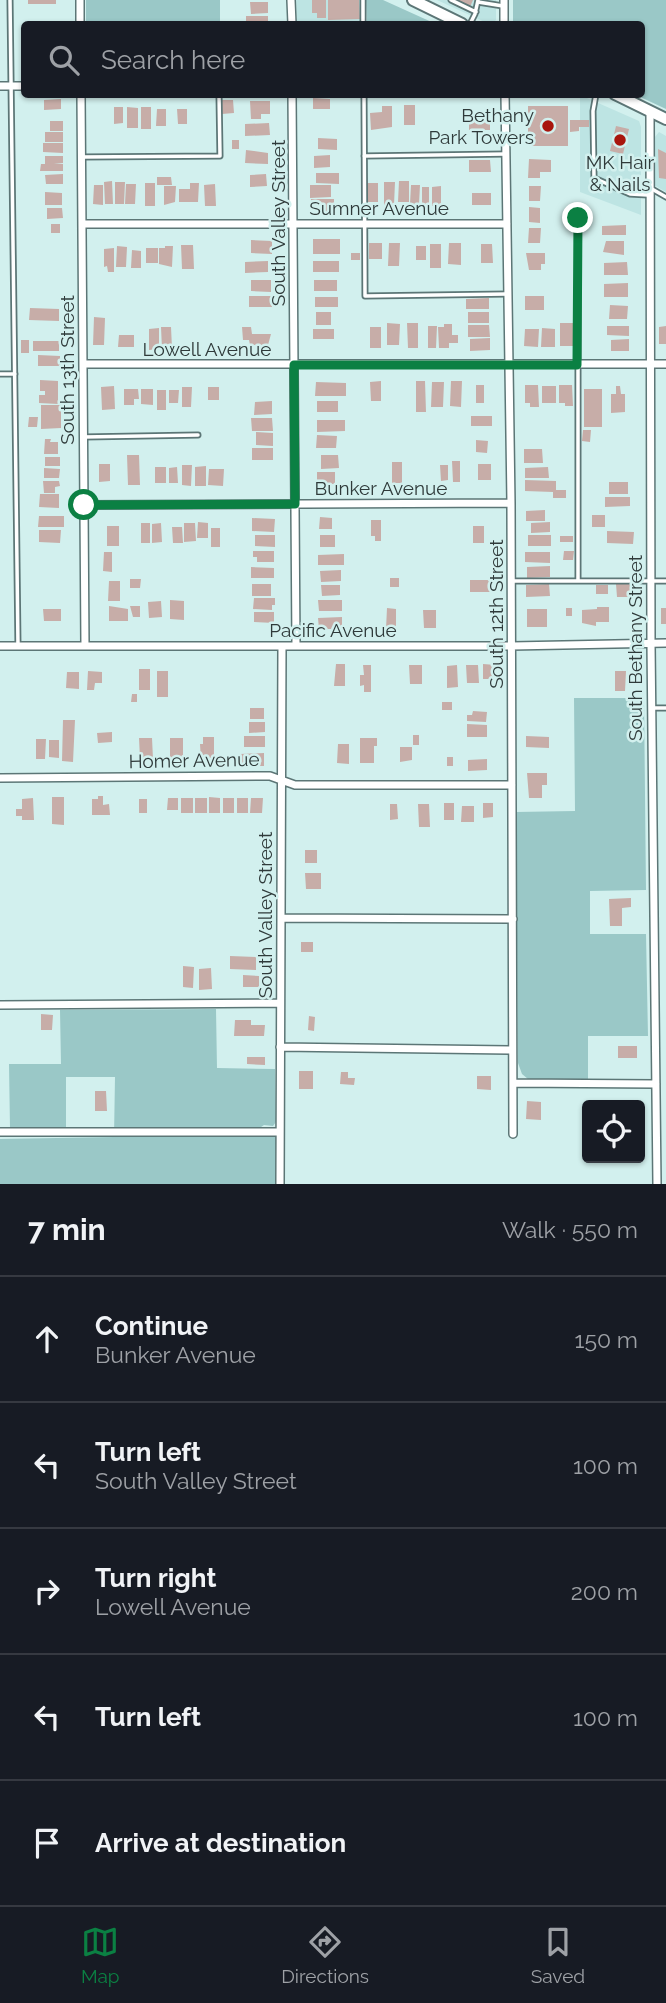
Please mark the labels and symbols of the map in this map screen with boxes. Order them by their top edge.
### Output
place label: Bethany Park Towers [428,104,534,148]
marker: Bethany Park Towers [540,118,556,134]
marker: MK Hair & Nails [612,132,628,148]
street label: South Valley Street [267,139,289,306]
place label: MK Hair & Nails [586,151,655,195]
street label: Sumner Avenue [309,197,449,219]
route end [562,202,593,233]
street label: South 13th Street [56,295,78,445]
street label: Lowell Avenue [143,338,271,360]
street label: Bunker Avenue [315,477,447,499]
route start [68,489,99,520]
street label: South 12th Street [485,539,507,689]
street label: South Bethany Street [624,554,646,741]
street label: Pacific Avenue [269,619,397,641]
street label: Homer Avenue [128,748,260,772]
street label: South Valley Street [254,831,276,998]

